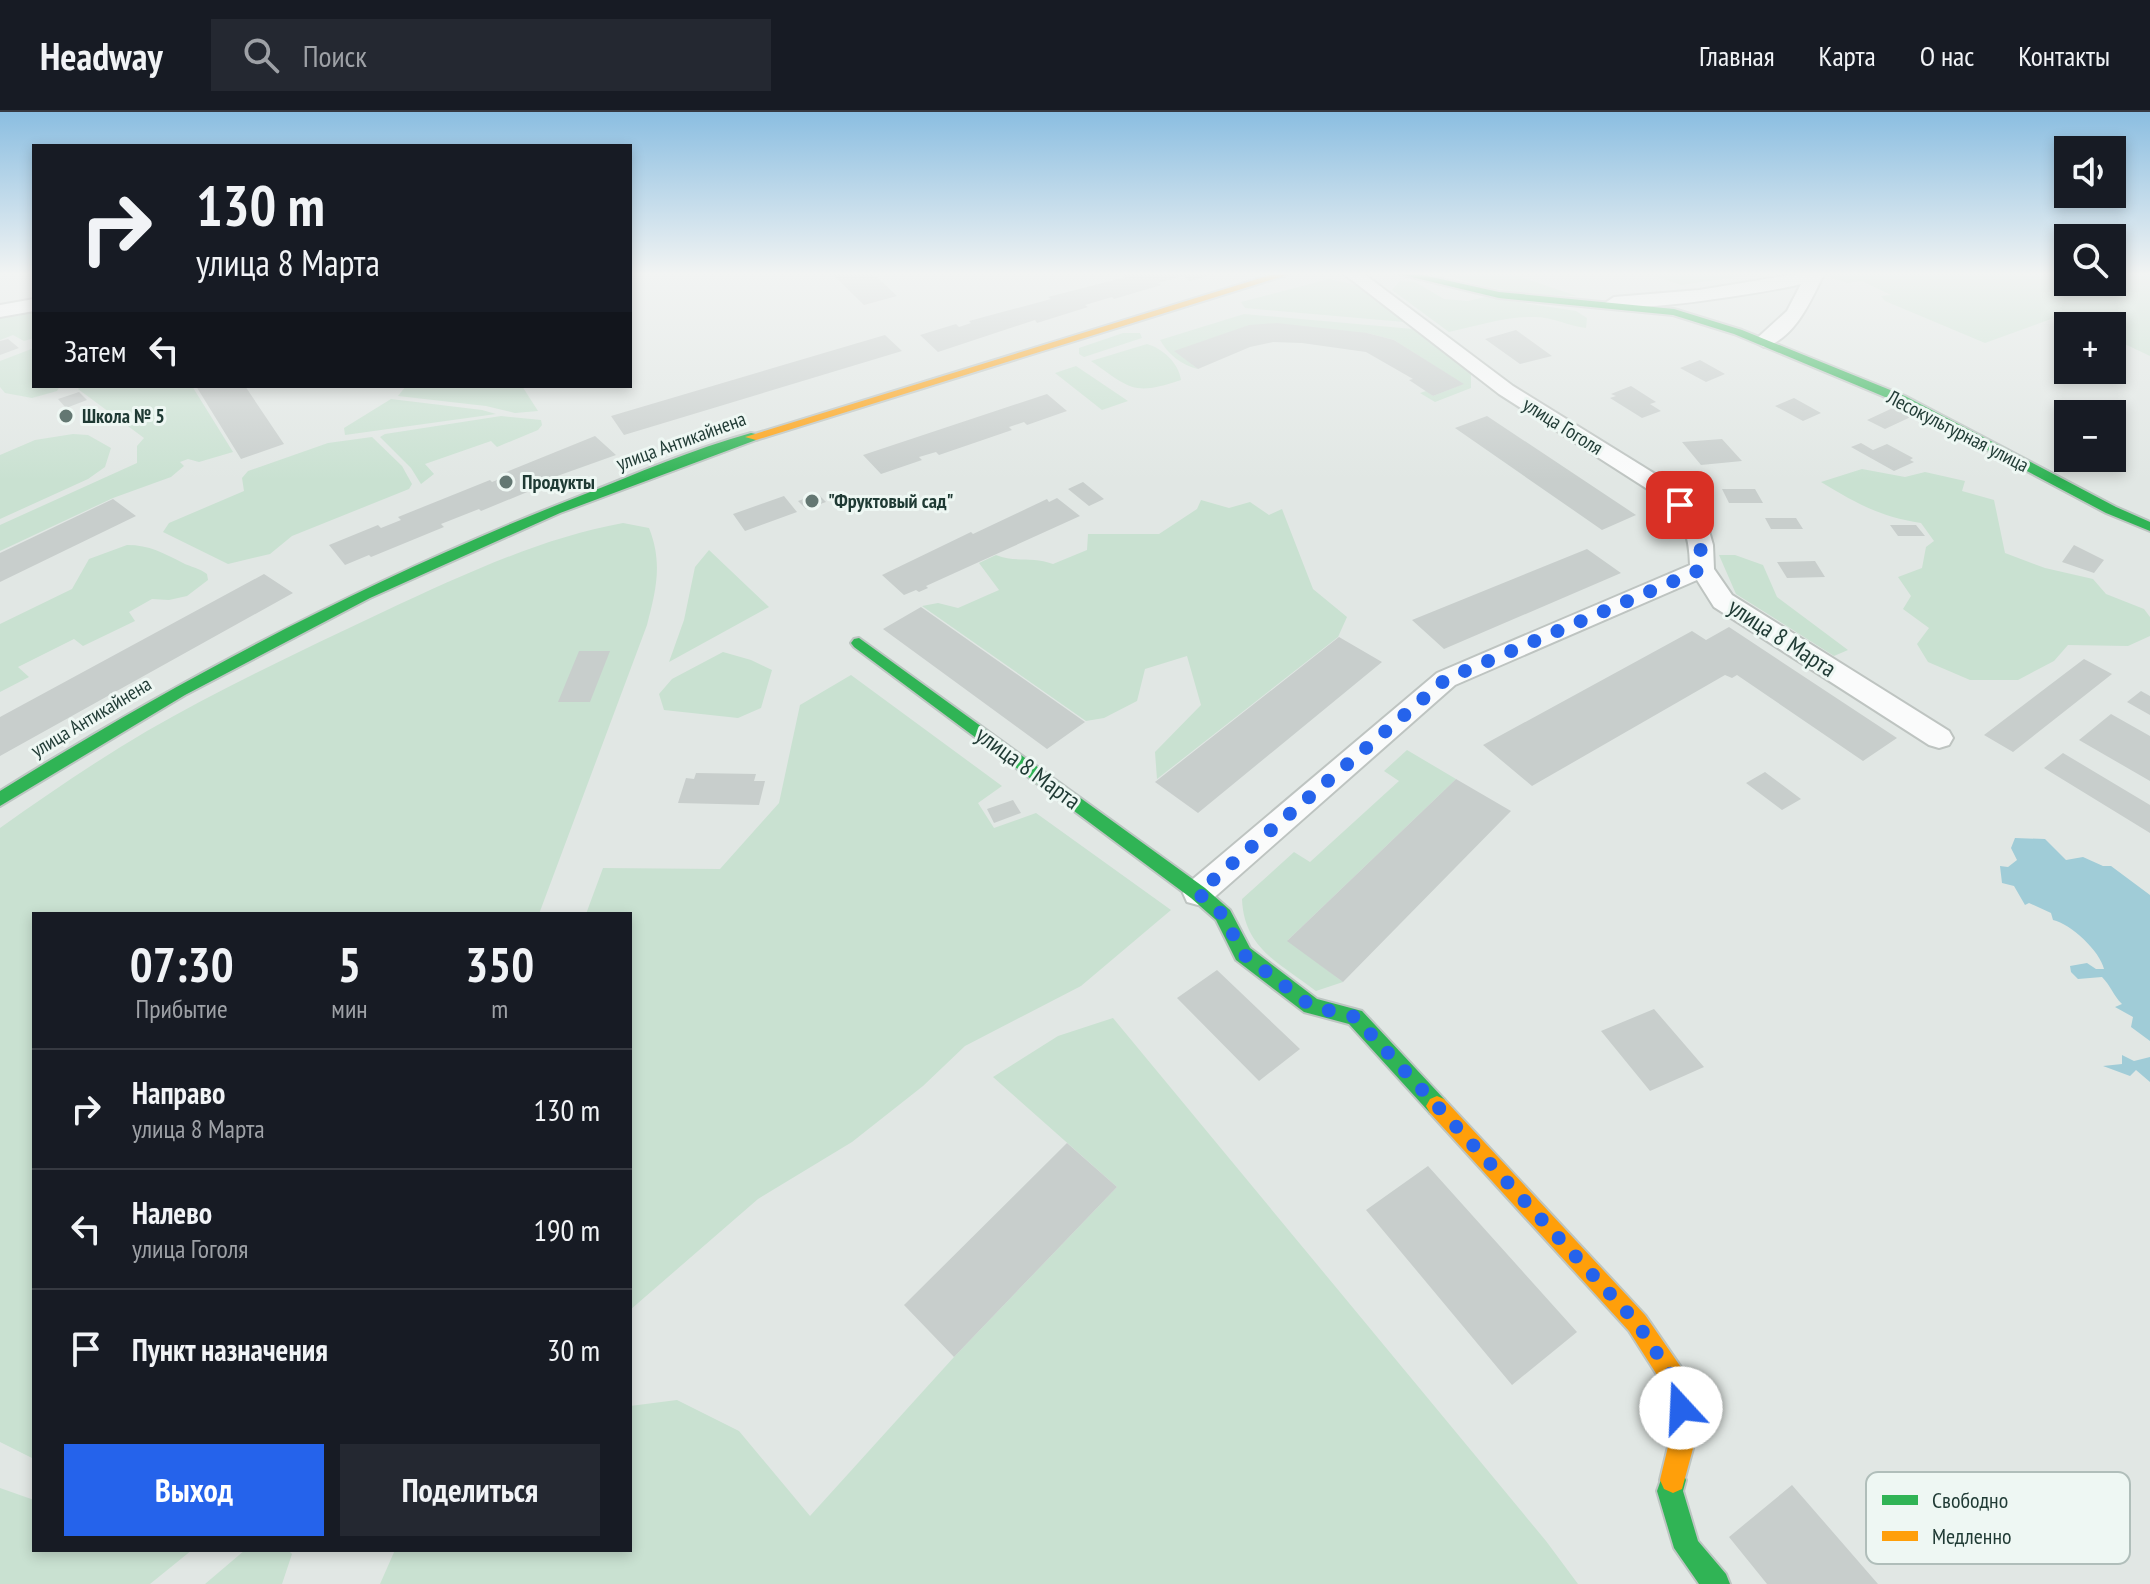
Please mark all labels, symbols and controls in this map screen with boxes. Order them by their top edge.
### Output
search box [211,19,771,91]
text: Headway [40,31,163,80]
icon: search [239,33,283,77]
text: Поиск [303,36,367,75]
text: Главная [1699,37,1775,74]
text: Карта [1819,37,1876,74]
text: О нас [1920,37,1974,74]
text: Контакты [2018,37,2110,74]
map controls [2054,136,2126,472]
button: sound [2054,136,2126,208]
text: 130 m [196,169,325,241]
icon: right [64,176,168,280]
button: search [2054,224,2126,296]
text: улица 8 Марта [196,239,380,286]
button: + [2054,312,2126,384]
icon: left [142,328,186,372]
text: Затем [64,331,126,370]
street label: Лесокультурная улица [1882,384,2033,478]
street label: улица Гоголя [1518,391,1608,461]
button: − [2054,400,2126,472]
place label: Школа № 5 [82,403,165,429]
street label: улица Антикайнена [613,405,749,477]
marker: Школа № 5 [57,407,75,425]
place label: Продукты [522,469,595,495]
pin [1646,471,1714,539]
marker: Продукты [497,473,515,491]
icon: arrive [1658,483,1702,527]
place label: "Фруктовый сад" [828,488,953,514]
marker: "Фруктовый сад" [803,492,821,510]
street label: улица 8 Марта [1722,591,1842,684]
street label: улица Антикайнена [26,671,156,763]
street label: улица 8 Марта [970,719,1087,816]
text: 07:30 [130,933,234,995]
text: 5 [338,933,361,995]
text: 350 [465,933,534,995]
text: Прибытие [136,992,228,1025]
text: мин [331,992,368,1025]
text: m [491,992,508,1025]
text: Направо [132,1073,225,1112]
icon: right [64,1087,108,1131]
text: 130 m [534,1090,600,1129]
text: улица 8 Марта [132,1112,265,1145]
text: Налево [132,1193,212,1232]
icon: left [64,1207,108,1251]
text: 190 m [534,1210,600,1249]
text: улица Гоголя [132,1232,248,1265]
icon: arrive [64,1327,108,1371]
text: Пункт назначения [132,1330,328,1369]
text: 30 m [547,1330,600,1369]
position arrow [1639,1366,1723,1450]
button: Выход [64,1444,324,1536]
button: Поделиться [340,1444,600,1536]
legend [1866,1472,2130,1564]
text: Свободно [1932,1486,2008,1514]
text: Медленно [1932,1522,2011,1550]

